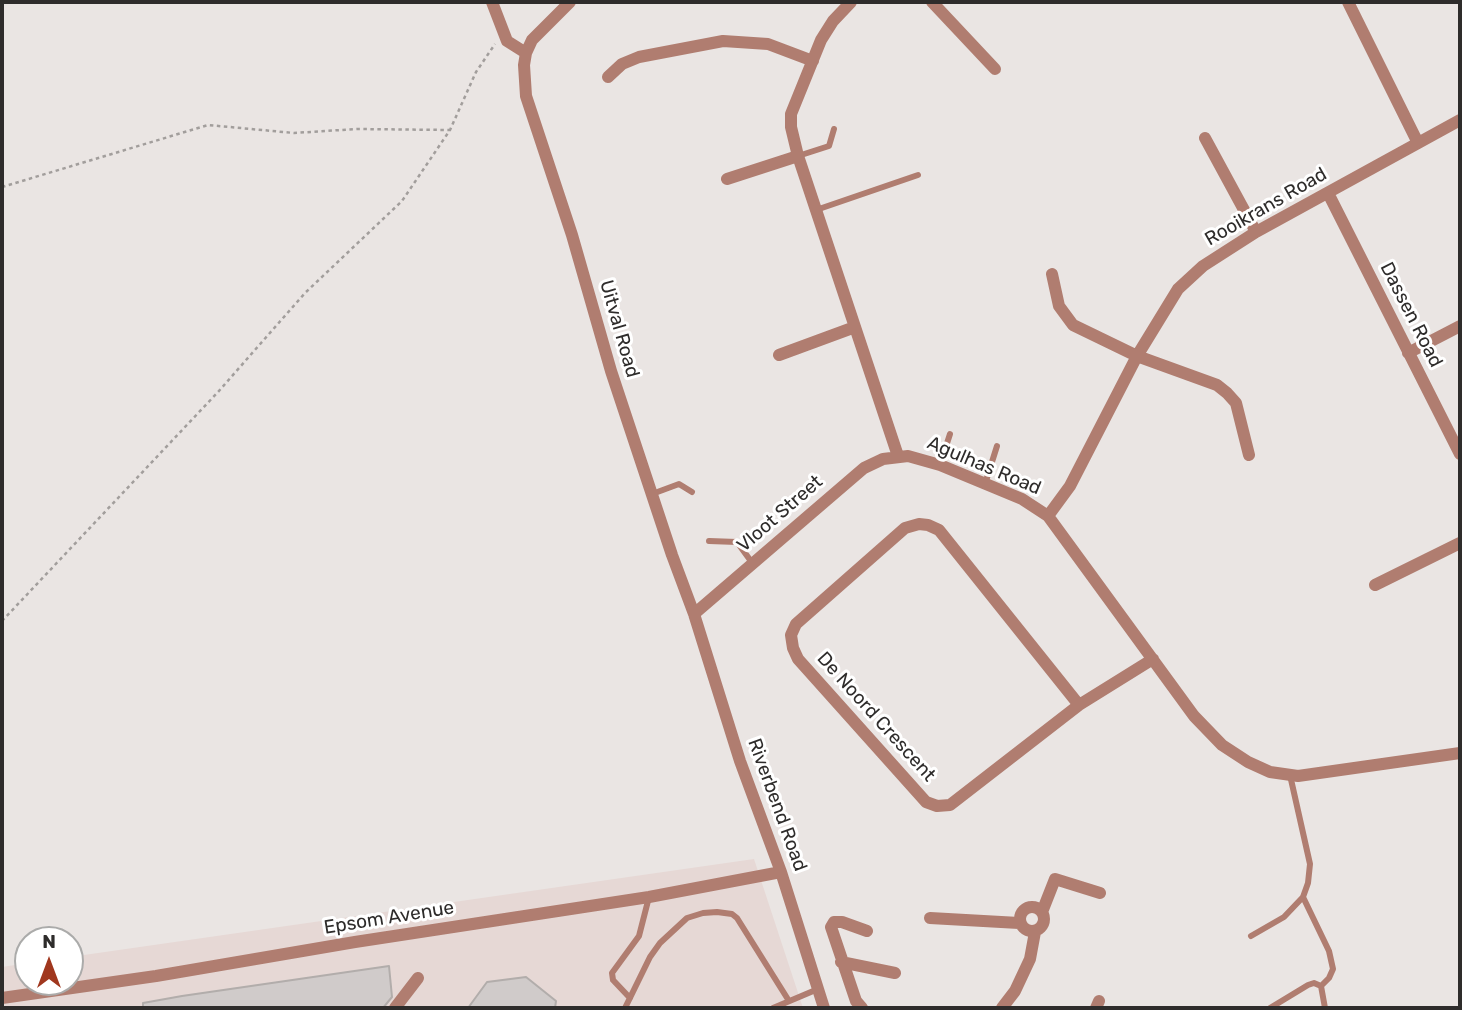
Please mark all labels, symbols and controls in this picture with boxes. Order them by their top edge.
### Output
street label: Rooikrans Road [1201,163,1331,251]
street label: Dassen Road [1375,259,1447,371]
street label: Uitval Road [594,278,644,380]
street label: Agulhas Road [924,432,1044,500]
street label: Vloot Street [733,471,827,557]
street label: De Noord Crescent [812,648,940,786]
street label: Riverbend Road [742,736,812,874]
street label: Epsom Avenue [322,896,456,940]
north arrow [14,926,84,996]
text: N [42,930,56,953]

